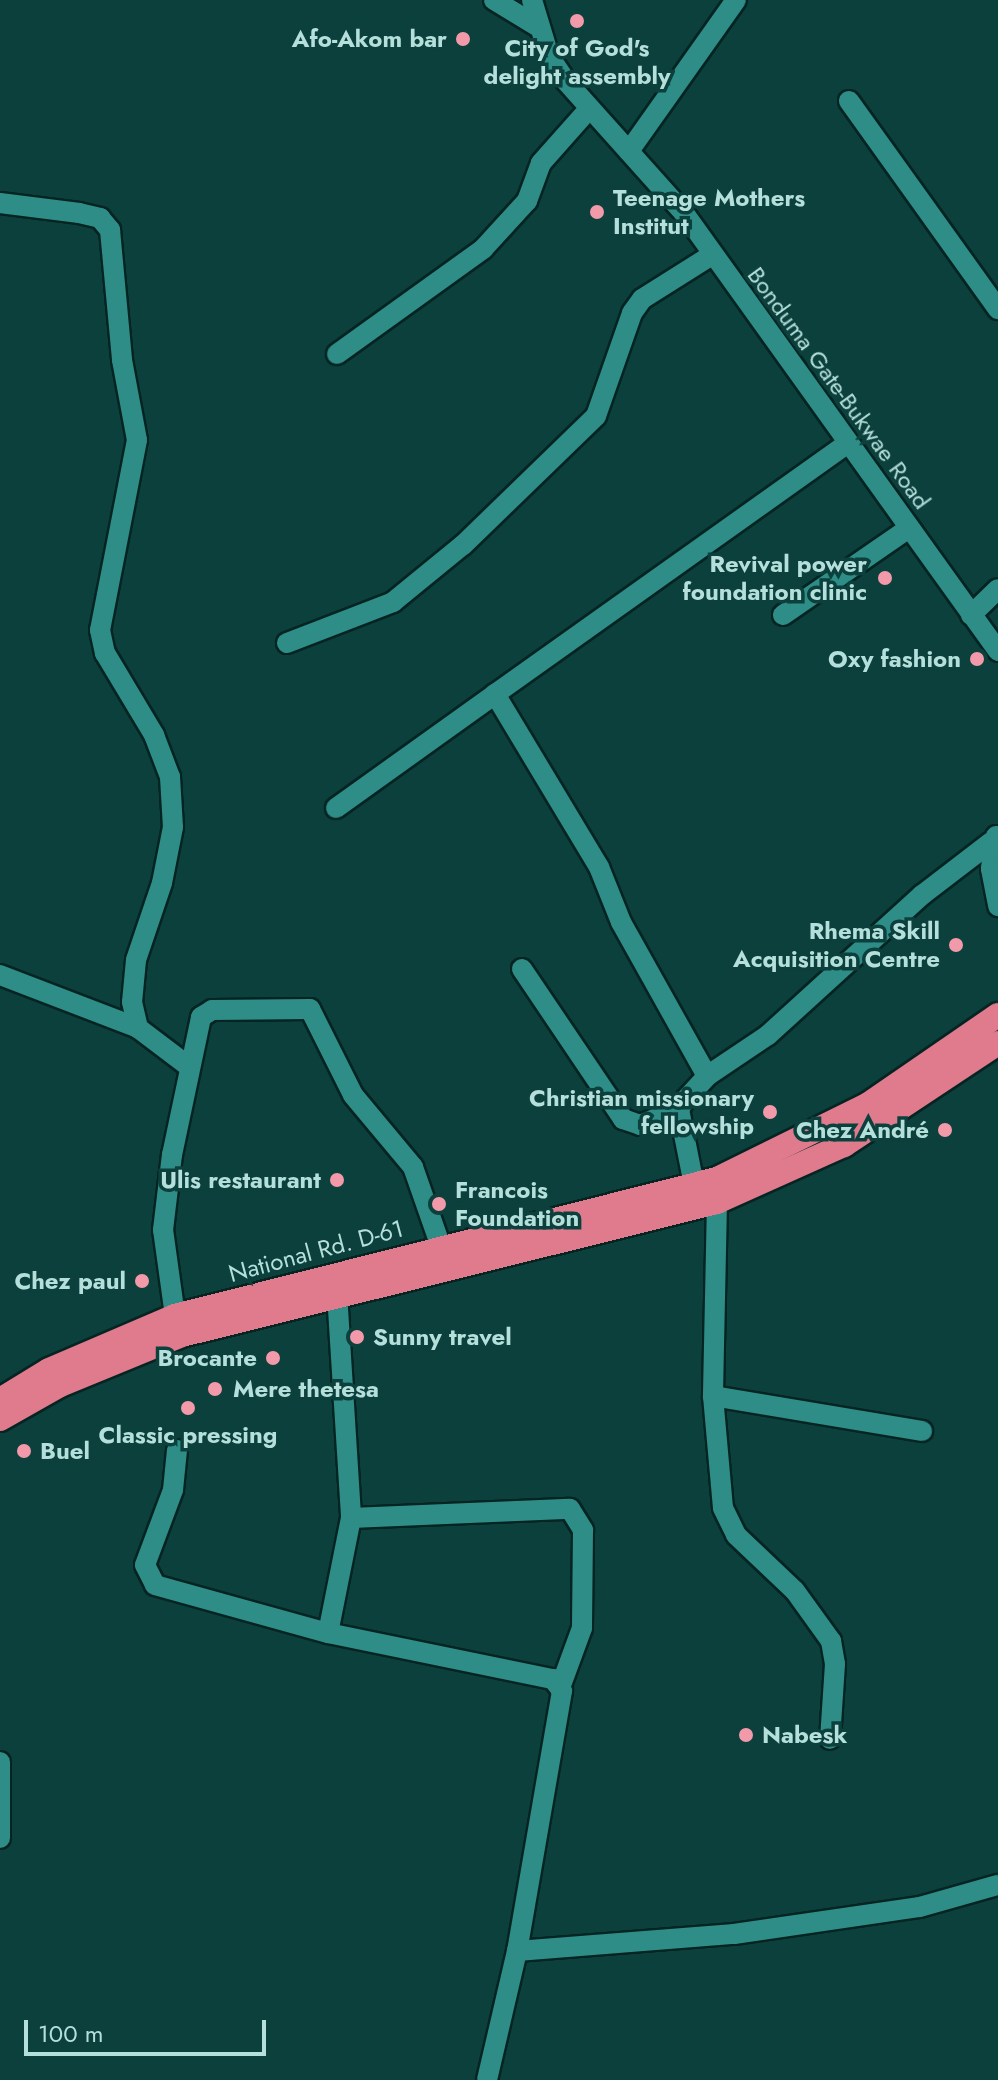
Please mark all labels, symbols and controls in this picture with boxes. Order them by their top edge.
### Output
marker: City of God's delight assembly [568,12,586,30]
place label: Afo-Akom bar [292,25,447,53]
marker: Afo-Akom bar [454,30,472,48]
place label: City of God's delight assembly [484,34,670,90]
place label: Teenage Mothers Institut [613,184,805,240]
marker: Teenage Mothers Institut [588,203,606,221]
street label: Bonduma Gate-Bukwae Road [741,261,937,515]
place label: Revival power foundation clinic [683,550,867,606]
marker: Revival power foundation clinic [874,567,896,589]
place label: Oxy fashion [828,645,961,673]
marker: Oxy fashion [968,650,986,668]
place label: Rhema Skill Acquisition Centre [733,917,940,973]
marker: Rhema Skill Acquisition Centre [947,936,965,954]
place label: Christian missionary fellowship [529,1084,754,1140]
marker: Christian missionary fellowship [761,1103,779,1121]
place label: Chez André [796,1116,929,1144]
marker: Chez André [936,1121,954,1139]
place label: Ulis restaurant [160,1166,321,1194]
marker: Ulis restaurant [328,1171,346,1189]
place label: Francois Foundation [455,1176,579,1232]
marker: Francois Foundation [430,1195,448,1213]
street label: National Rd. D-61 [226,1214,406,1288]
place label: Chez paul [14,1267,126,1295]
marker: Chez paul [133,1272,151,1290]
place label: Sunny travel [373,1323,512,1351]
marker: Sunny travel [348,1328,366,1346]
place label: Brocante [157,1344,257,1372]
marker: Brocante [264,1349,282,1367]
place label: Mere thetesa [233,1375,379,1403]
marker: Mere thetesa [204,1378,226,1400]
marker: Classic pressing [179,1399,197,1417]
place label: Classic pressing [99,1421,277,1449]
place label: Buel [40,1437,90,1465]
marker: Buel [15,1442,33,1460]
place label: Nabesk [762,1721,847,1749]
marker: Nabesk [737,1726,755,1744]
scale bar [28,2004,270,2054]
text: 100 m [38,2016,104,2051]

